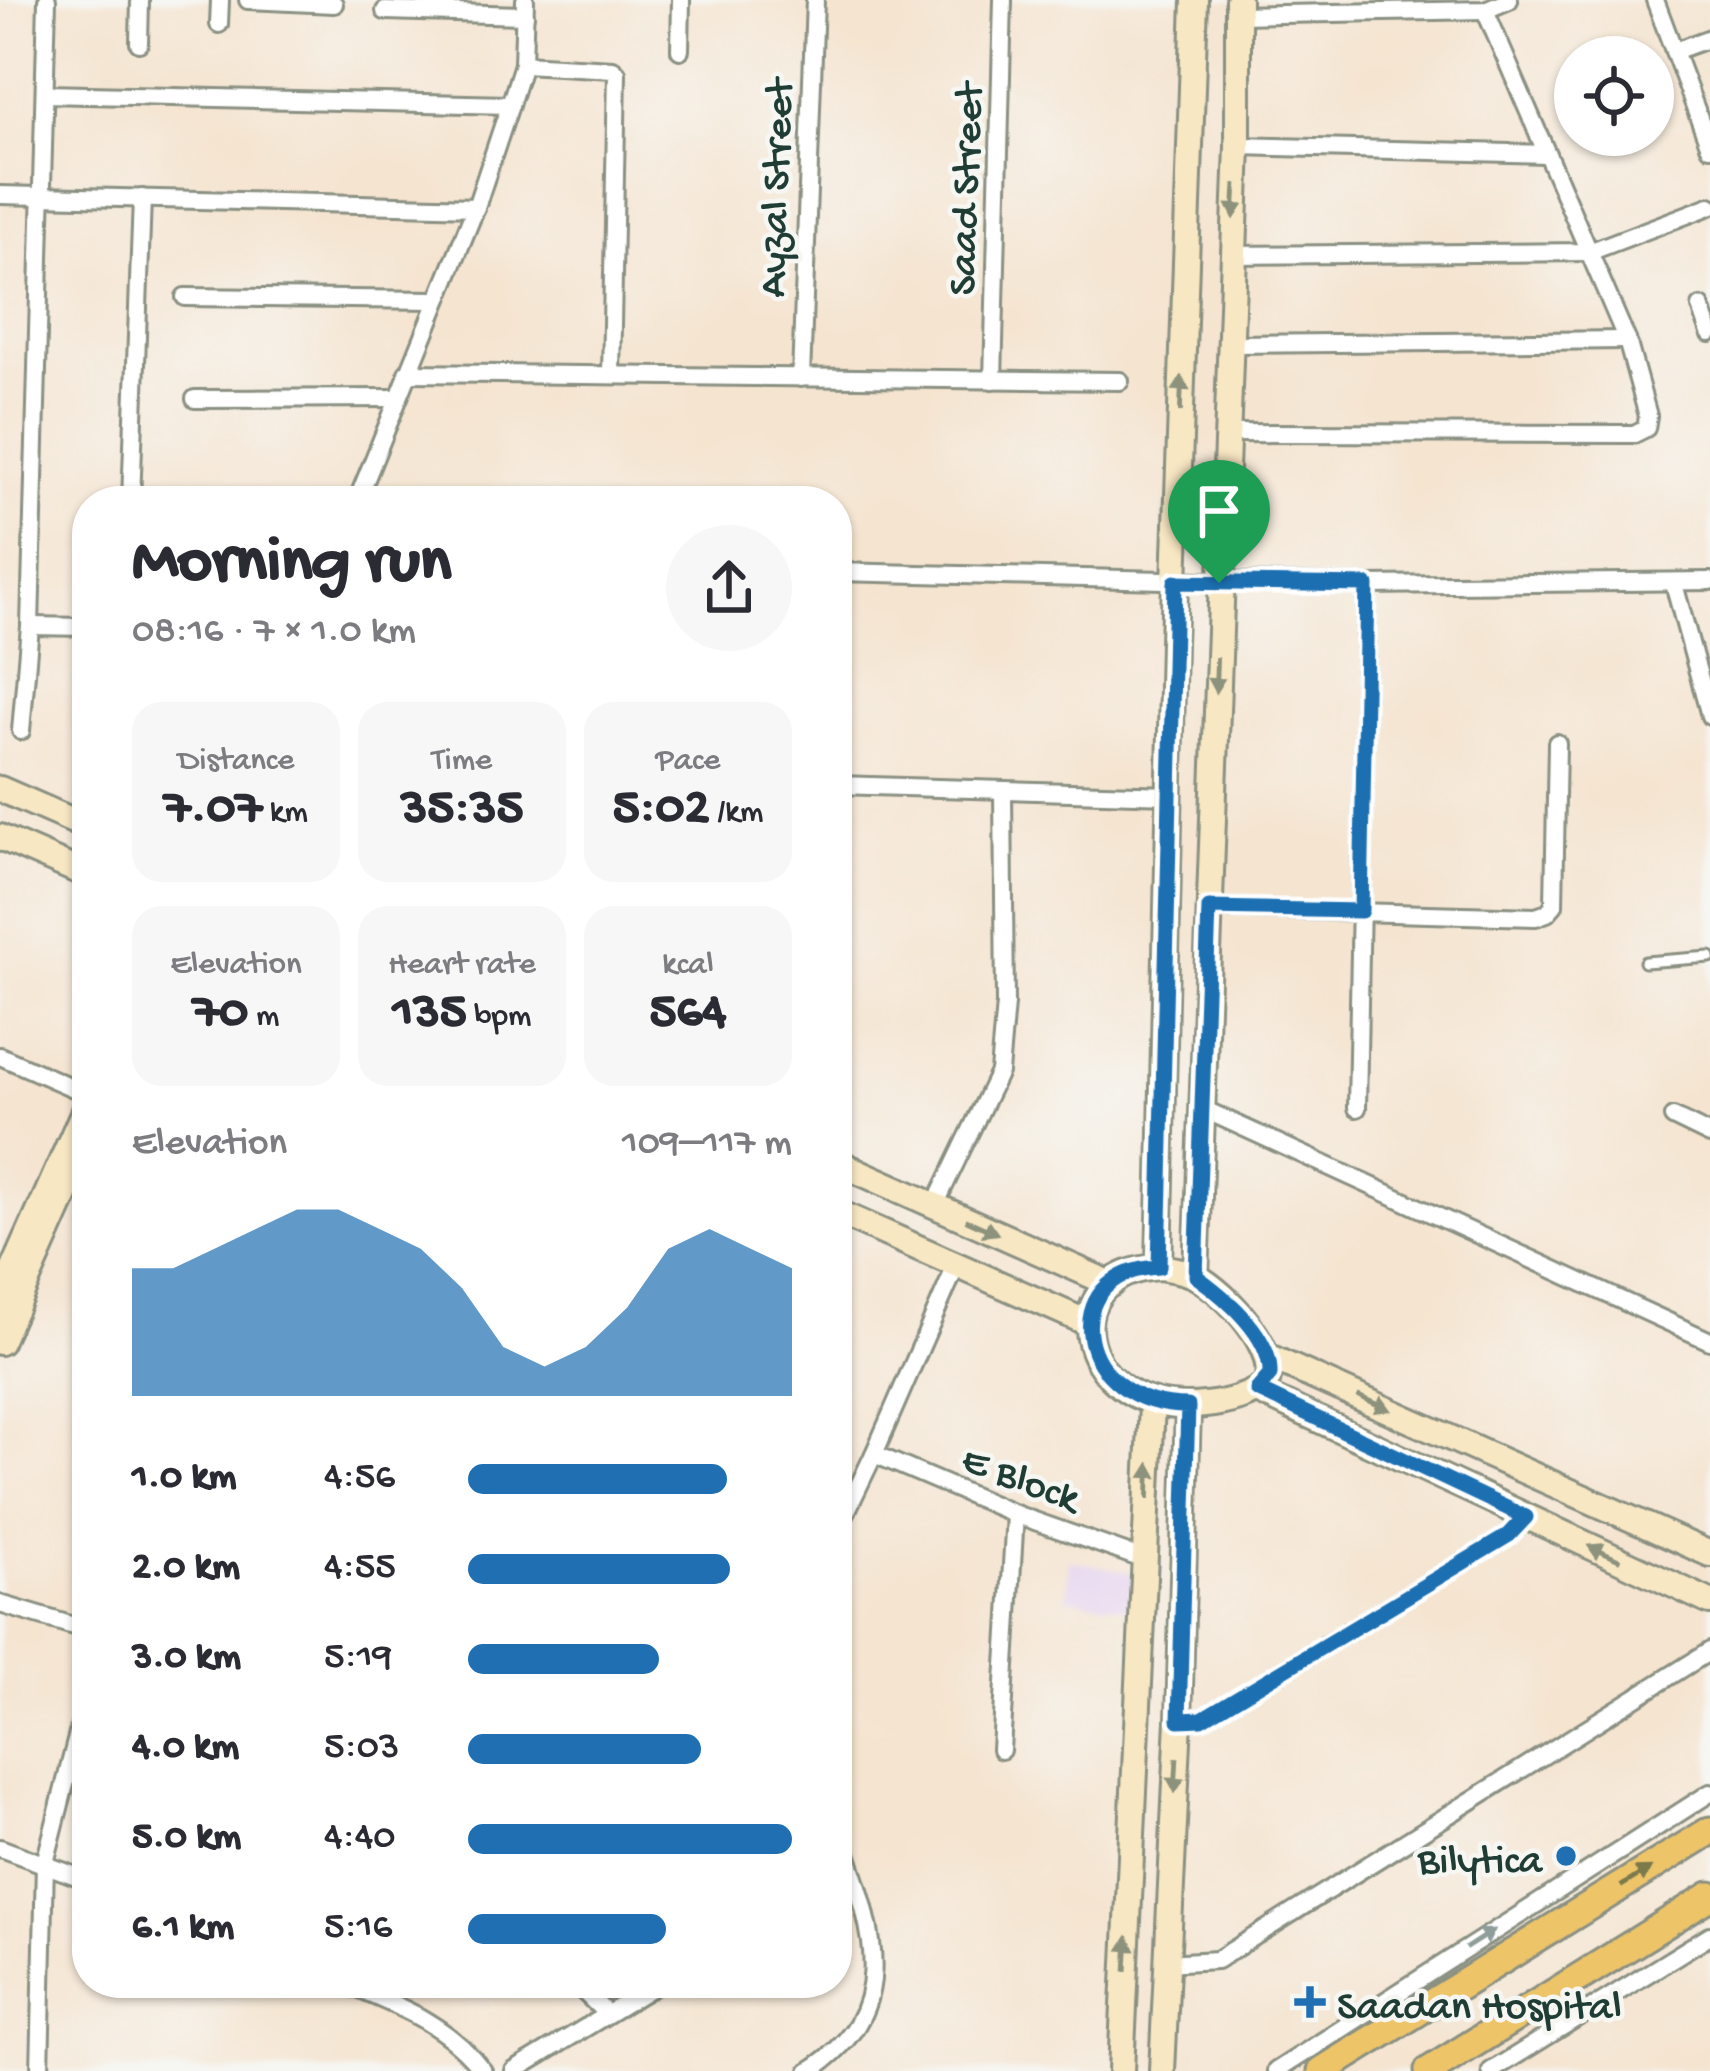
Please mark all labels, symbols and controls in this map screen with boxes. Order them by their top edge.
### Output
map controls [1554,36,1674,156]
button: locate [1554,36,1674,156]
street label: Ayzal Street [751,74,808,298]
street label: Saad Street [941,78,998,296]
one-way arrow [1225,183,1244,221]
one-way arrow [1172,374,1191,412]
pin [1168,460,1270,583]
icon: arrive [1186,478,1252,544]
button: share [666,525,792,651]
text: Morning run [132,526,451,604]
text: 08:16 · 7 × 1.0 km [132,610,416,656]
one-way arrow [1206,656,1225,694]
text: Distance [178,743,294,781]
text: Time [432,743,492,781]
text: Pace [656,743,720,781]
text: 7.07 [164,781,262,841]
text: 35:35 [401,781,523,841]
text: 5:02 [613,781,709,841]
text: km [262,795,308,833]
text: /km [709,795,763,833]
text: Elevation [170,947,302,985]
text: Heart rate [388,947,536,985]
text: kcal [662,947,714,985]
text: 70 [193,985,248,1045]
text: 135 [393,985,466,1045]
text: 564 [650,985,726,1045]
text: m [248,999,279,1037]
text: bpm [466,999,531,1037]
text: Elevation [132,1122,287,1168]
text: 109–117 m [622,1122,792,1168]
one-way arrow [965,1217,1000,1237]
one-way arrow [1357,1394,1392,1414]
street label: E Block [954,1437,1089,1528]
text: 1.0 km [132,1456,236,1502]
text: 4:56 [324,1456,395,1502]
one-way arrow [1140,1461,1159,1499]
one-way arrow [1586,1542,1621,1562]
text: 2.0 km [132,1546,240,1592]
text: 4:55 [324,1546,396,1592]
text: 3.0 km [132,1636,241,1682]
text: 5:19 [324,1636,392,1682]
text: 4.0 km [132,1726,239,1772]
text: 5:03 [324,1726,399,1772]
one-way arrow [1166,1757,1185,1795]
text: 5.0 km [132,1816,241,1862]
text: 4:40 [324,1816,395,1862]
place label: Bilytica [1417,1839,1544,1888]
marker: Bilytica [1553,1843,1579,1869]
one-way arrow [1619,1867,1653,1888]
text: 6.1 km [132,1906,234,1952]
text: 5:16 [324,1906,392,1952]
one-way arrow [1464,1928,1496,1950]
one-way arrow [1118,1934,1137,1972]
place label: Saadan Hospital [1337,1985,1622,2034]
marker: Saadan Hospital [1294,1986,1326,2018]

